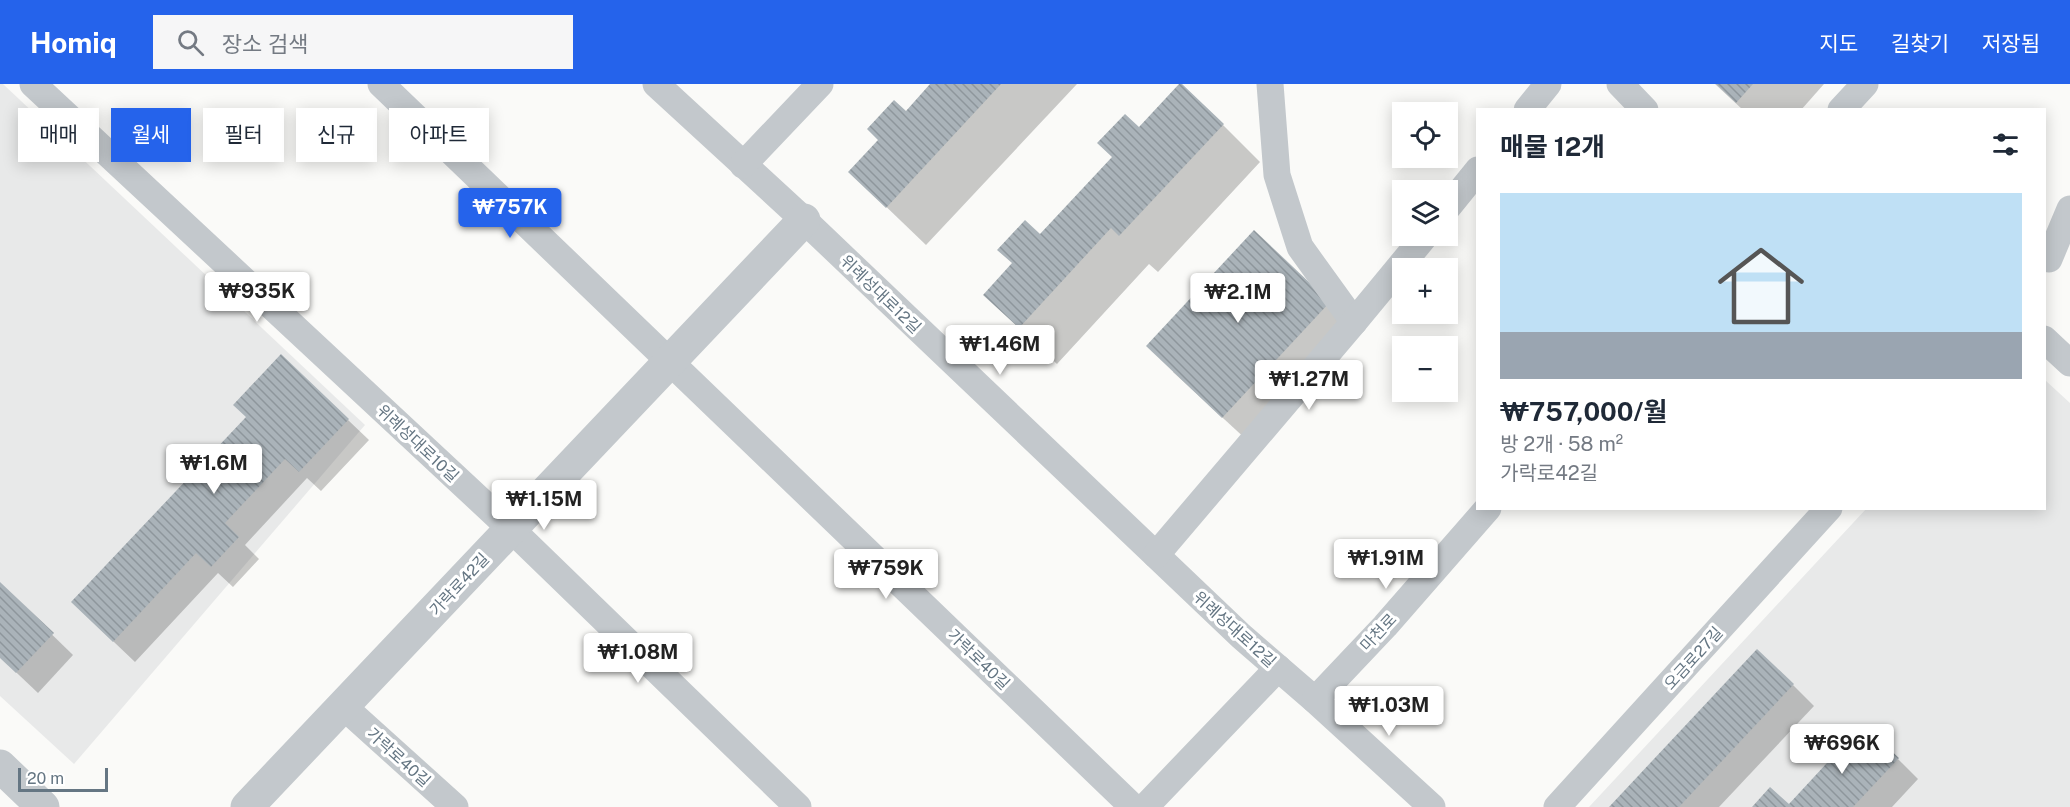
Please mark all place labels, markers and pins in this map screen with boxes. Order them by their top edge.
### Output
pin: ₩757K [468,188,552,239]
pin: ₩935K [215,272,299,323]
pin: ₩2.1M [1196,273,1280,324]
pin: ₩1.46M [951,325,1049,376]
pin: ₩1.27M [1260,360,1358,411]
pin: ₩1.6M [172,444,256,495]
pin: ₩1.15M [495,480,593,531]
pin: ₩1.91M [1337,539,1435,590]
pin: ₩759K [844,549,928,600]
pin: ₩1.08M [589,633,687,684]
pin: ₩1.03M [1340,686,1438,737]
pin: ₩696K [1800,724,1884,775]

